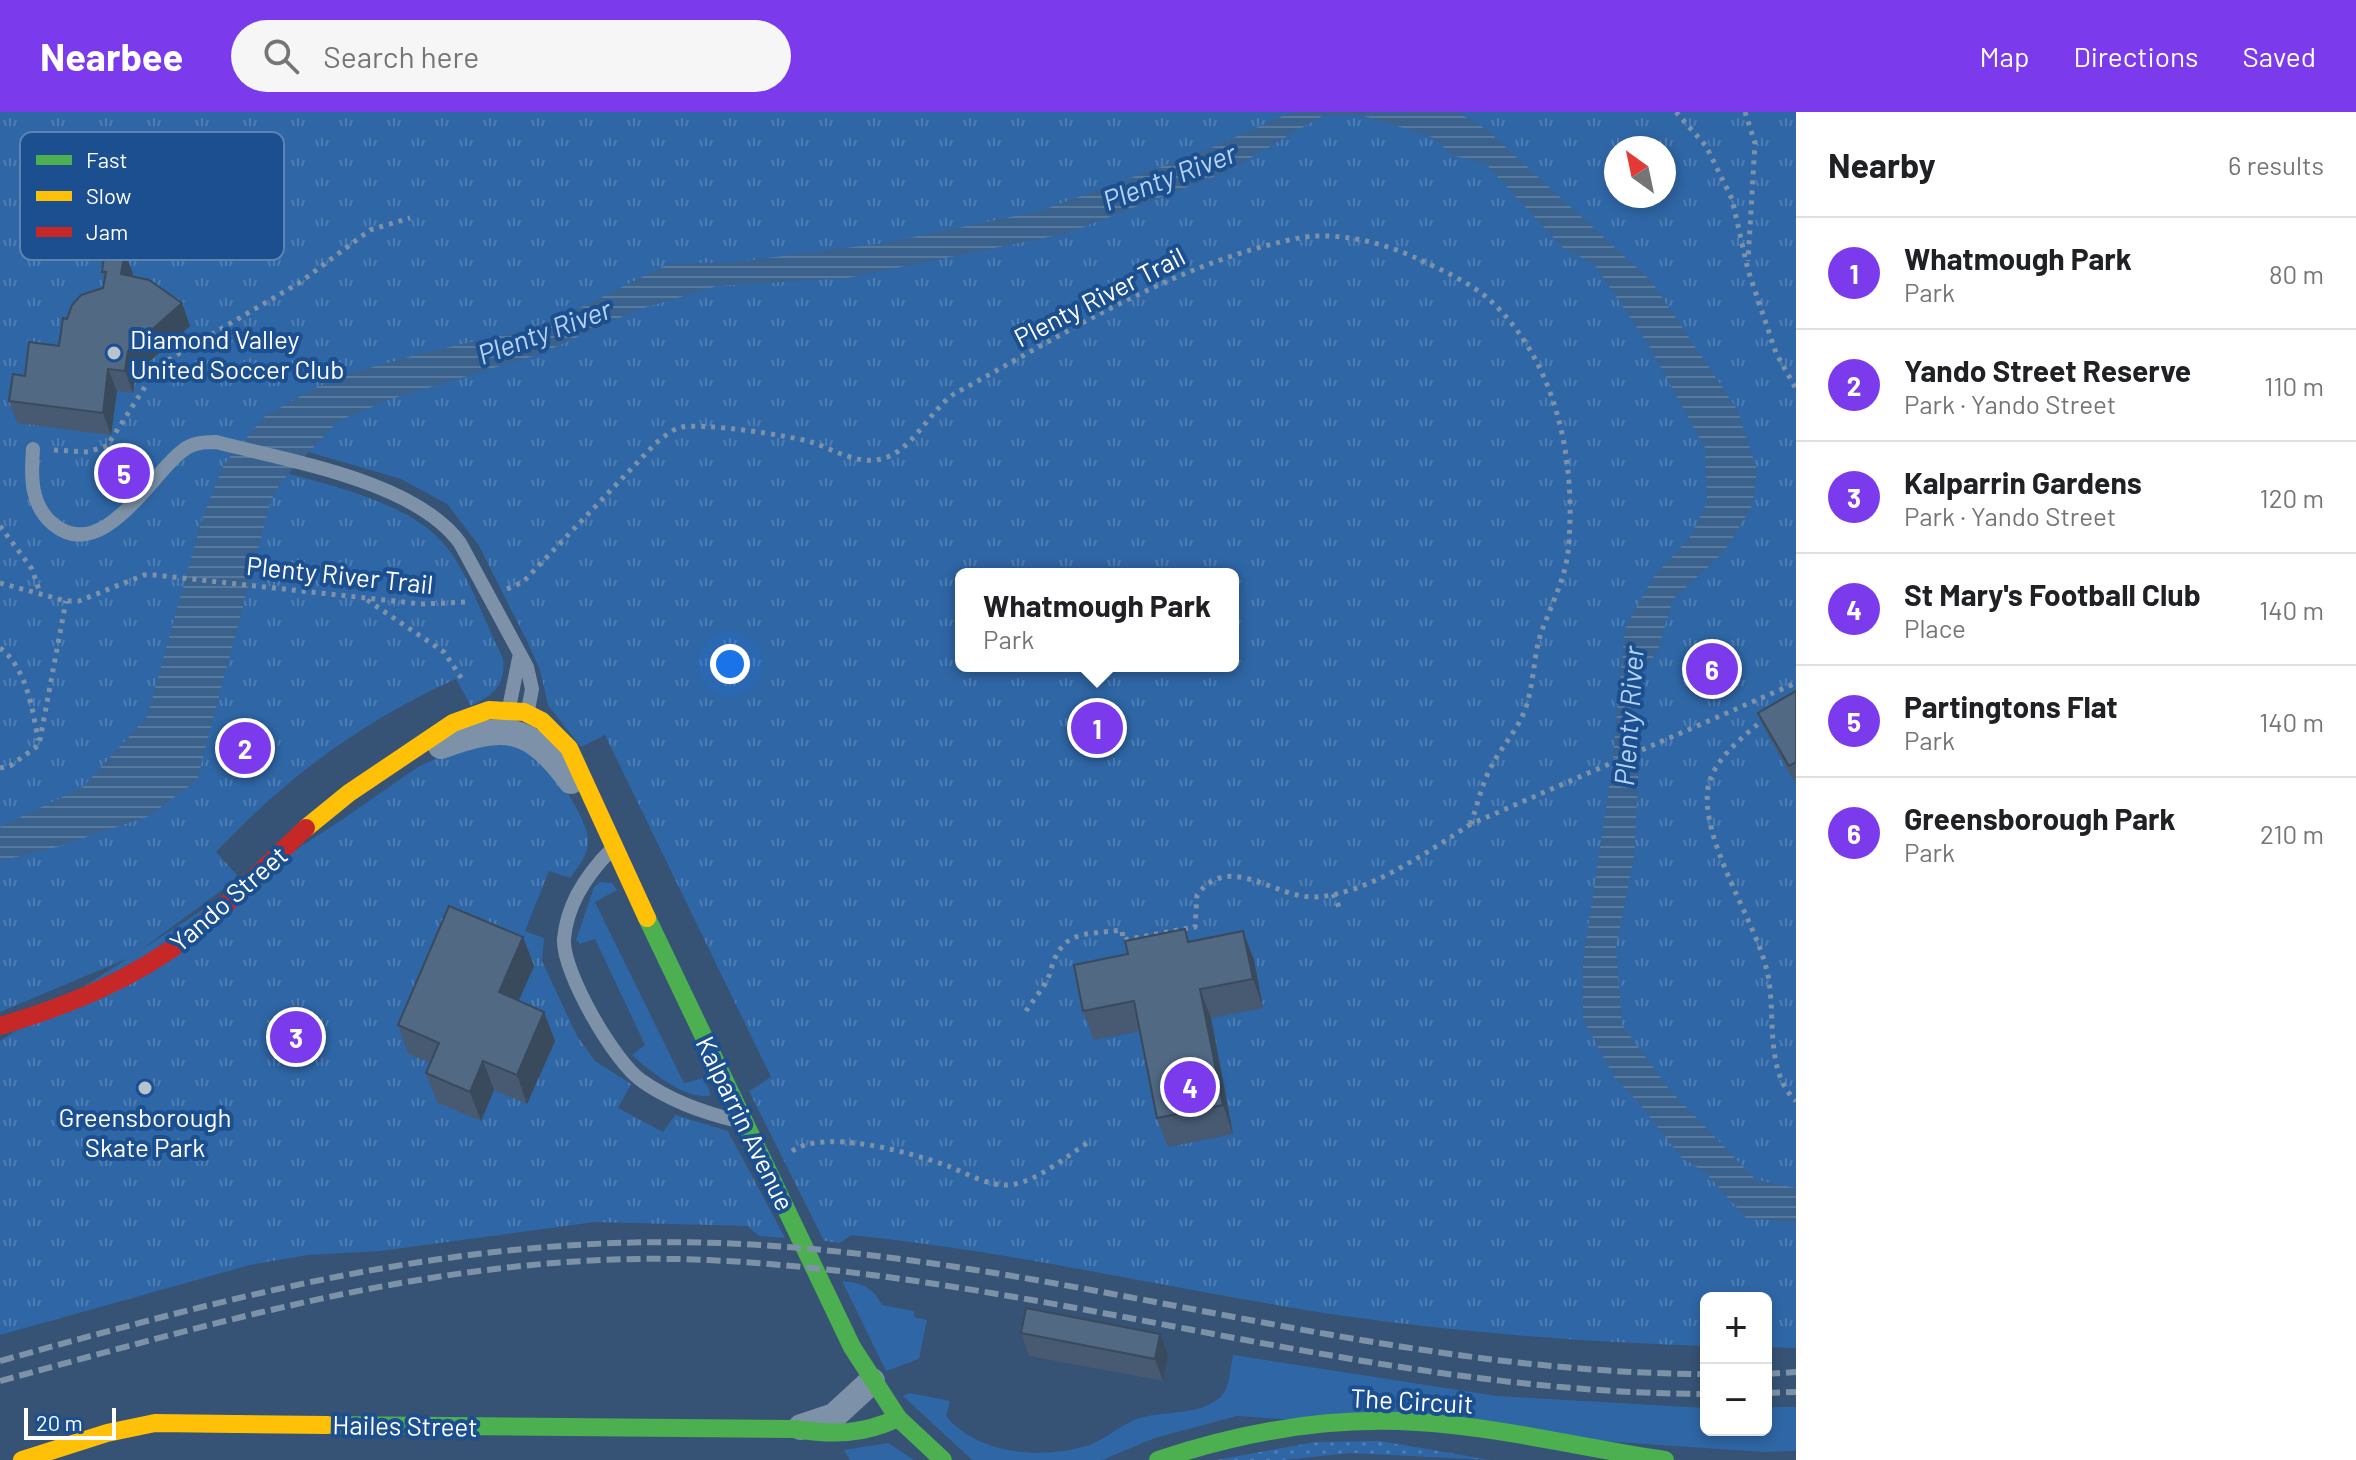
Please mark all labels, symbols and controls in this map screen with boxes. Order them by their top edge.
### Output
search box [231,20,791,92]
text: Nearbee [40,33,183,79]
icon: search [259,34,303,78]
text: Search here [323,38,479,74]
text: Map [1980,39,2029,73]
text: Directions [2073,39,2199,73]
text: Saved [2243,39,2316,73]
legend [20,132,284,260]
water label: Plenty River [1098,135,1241,217]
north arrow [1604,136,1676,208]
text: Nearby [1828,144,1936,185]
text: Fast [86,146,128,172]
text: 6 results [2228,149,2324,180]
text: Slow [86,182,131,208]
text: Jam [86,218,128,244]
street label: Plenty River Trail [1008,240,1190,352]
text: Whatmough Park [1904,240,2132,276]
text: 1 [1849,258,1859,289]
text: 80 m [2269,258,2324,289]
text: Park [1904,276,1955,307]
water label: Plenty River [473,291,616,371]
place label: Diamond Valley United Soccer Club [130,323,344,384]
marker: Diamond Valley United Soccer Club [105,344,123,362]
text: Yando Street Reserve [1904,352,2191,388]
text: 2 [1847,370,1861,401]
text: 110 m [2264,370,2324,401]
text: Park · Yando Street [1904,388,2116,419]
pin: 5 [98,443,150,503]
text: Kalparrin Gardens [1904,464,2142,500]
text: 3 [1847,482,1861,513]
text: 120 m [2260,482,2324,513]
text: Park · Yando Street [1904,500,2116,531]
street label: Plenty River Trail [245,549,435,599]
popup [955,568,1239,672]
text: St Mary's Football Club [1904,576,2201,612]
text: Whatmough Park [983,587,1211,623]
text: 4 [1846,594,1862,625]
text: 140 m [2259,594,2324,625]
text: Place [1904,612,1966,643]
text: Park [983,623,1034,654]
pin: 6 [1686,639,1738,699]
your location [710,644,750,684]
water label: Plenty River [1606,644,1650,787]
text: Partingtons Flat [1904,688,2118,724]
pin: 1 [1071,698,1123,758]
text: 5 [1847,706,1861,737]
text: 140 m [2259,706,2324,737]
pin: 2 [219,718,271,778]
text: Park [1904,724,1955,755]
text: Greensborough Park [1904,800,2176,836]
text: 6 [1847,818,1861,849]
text: 210 m [2260,818,2324,849]
text: Park [1904,836,1955,867]
street label: Yando Street [163,839,293,957]
pin: 3 [270,1007,322,1067]
street label: Kalparrin Avenue [690,1031,802,1215]
pin: 4 [1164,1057,1216,1117]
marker: Greensborough Skate Park [136,1079,154,1097]
place label: Greensborough Skate Park [58,1101,232,1162]
map controls [1700,1292,1772,1436]
button: + [1700,1292,1772,1364]
button: − [1700,1364,1772,1436]
street label: The Circuit [1350,1381,1474,1419]
scale bar [24,1404,116,1440]
street label: Hailes Street [332,1408,478,1442]
text: 20 m [36,1409,83,1435]

